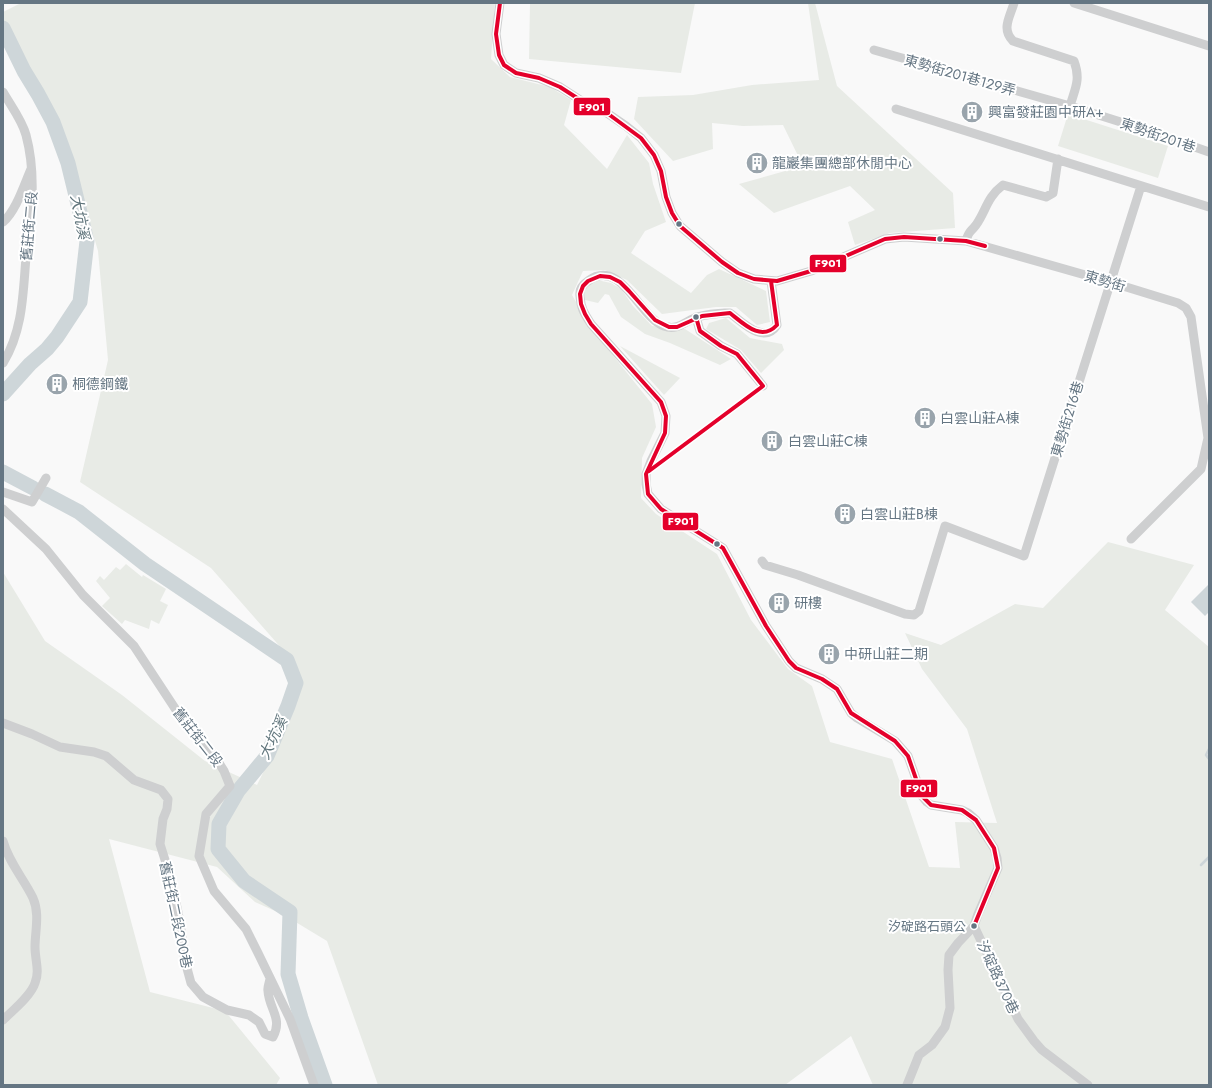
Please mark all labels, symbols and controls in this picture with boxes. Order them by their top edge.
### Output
street label: 東勢街201巷129弄 [902,50,1018,100]
line badge: F901 [573,97,611,116]
text: F901 [579,99,605,115]
building icon: 興富發莊園中研A+ [959,99,985,125]
place label: 興富發莊園中研A+ [988,102,1104,122]
street label: 東勢街201巷 [1118,113,1198,157]
building icon: 龍巖集團總部休閒中心 [744,150,770,176]
place label: 龍巖集團總部休閒中心 [772,153,912,173]
street label: 舊莊街二段 [16,190,42,262]
water label: 大坑溪 [65,193,95,243]
unlabelled marker [674,219,684,229]
unlabelled marker [935,234,945,244]
line badge: F901 [809,254,847,273]
text: F901 [815,255,841,271]
street label: 東勢街 [1082,265,1128,297]
unlabelled marker [691,312,701,322]
building icon: 桐德鋼鐵 [44,371,70,397]
place label: 桐德鋼鐵 [72,374,128,394]
street label: 東勢街216巷 [1046,379,1088,459]
building icon: 白雲山莊A棟 [912,405,938,431]
place label: 白雲山莊A棟 [940,408,1019,428]
building icon: 白雲山莊C棟 [759,428,785,454]
place label: 白雲山莊C棟 [788,431,868,451]
building icon: 白雲山莊B棟 [832,501,858,527]
place label: 白雲山莊B棟 [860,504,938,524]
line badge: F901 [662,512,699,531]
text: F901 [668,513,694,529]
unlabelled marker [712,539,722,549]
building icon: 研樓 [766,590,792,616]
place label: 研樓 [794,593,822,613]
building icon: 中研山莊二期 [816,641,842,667]
place label: 中研山莊二期 [844,644,928,664]
street label: 舊莊街二段 [169,703,227,771]
water label: 大坑溪 [253,711,294,763]
line badge: F901 [900,779,938,798]
text: F901 [906,780,932,796]
street label: 舊莊街二段200巷 [155,860,197,970]
place label: 汐碇路石頭公 [888,917,966,936]
marker: 汐碇路石頭公 [969,921,979,931]
street label: 汐碇路370巷 [972,937,1024,1017]

